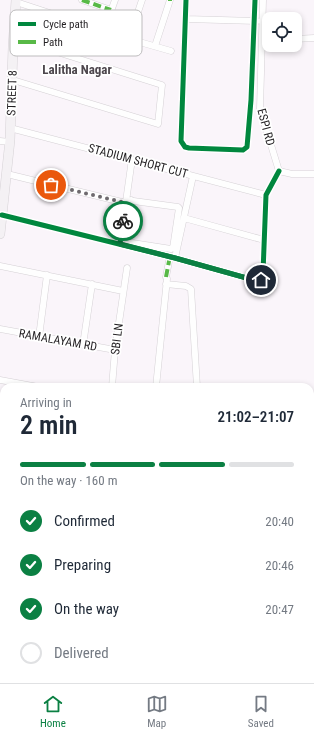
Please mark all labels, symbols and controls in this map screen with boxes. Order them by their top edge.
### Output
legend [10,10,142,56]
map controls [262,12,302,52]
button: locate [262,12,302,52]
text: Cycle path [43,18,88,31]
text: Path [43,36,63,49]
district label: Lalitha Nagar [42,62,112,77]
street label: STREET 8 [4,70,20,116]
street label: ESPI RD [254,107,278,147]
street label: STADIUM SHORT CUT [87,141,189,181]
pin [34,168,68,202]
icon: bag [40,174,62,196]
courier [103,201,143,241]
icon: bike [112,210,134,232]
pin [244,263,278,297]
icon: home [250,269,272,291]
street label: SBI LN [108,322,126,356]
street label: RAMALAYAM RD [18,326,98,354]
text: Arriving in [20,395,72,410]
text: 21:02–21:07 [217,408,294,426]
text: 2 min [20,410,78,440]
text: On the way · 160 m [20,473,117,488]
icon: check [20,510,42,532]
text: Confirmed [54,512,115,530]
text: 20:40 [265,514,294,529]
icon: check [20,554,42,576]
text: Preparing [54,556,111,574]
text: 20:46 [265,558,294,573]
icon: check [20,598,42,620]
text: On the way [54,600,119,618]
text: 20:47 [265,602,294,617]
text: Delivered [54,644,109,662]
tab: Home [40,693,66,730]
tab: Map [146,693,168,730]
tab: Saved [248,693,274,730]

